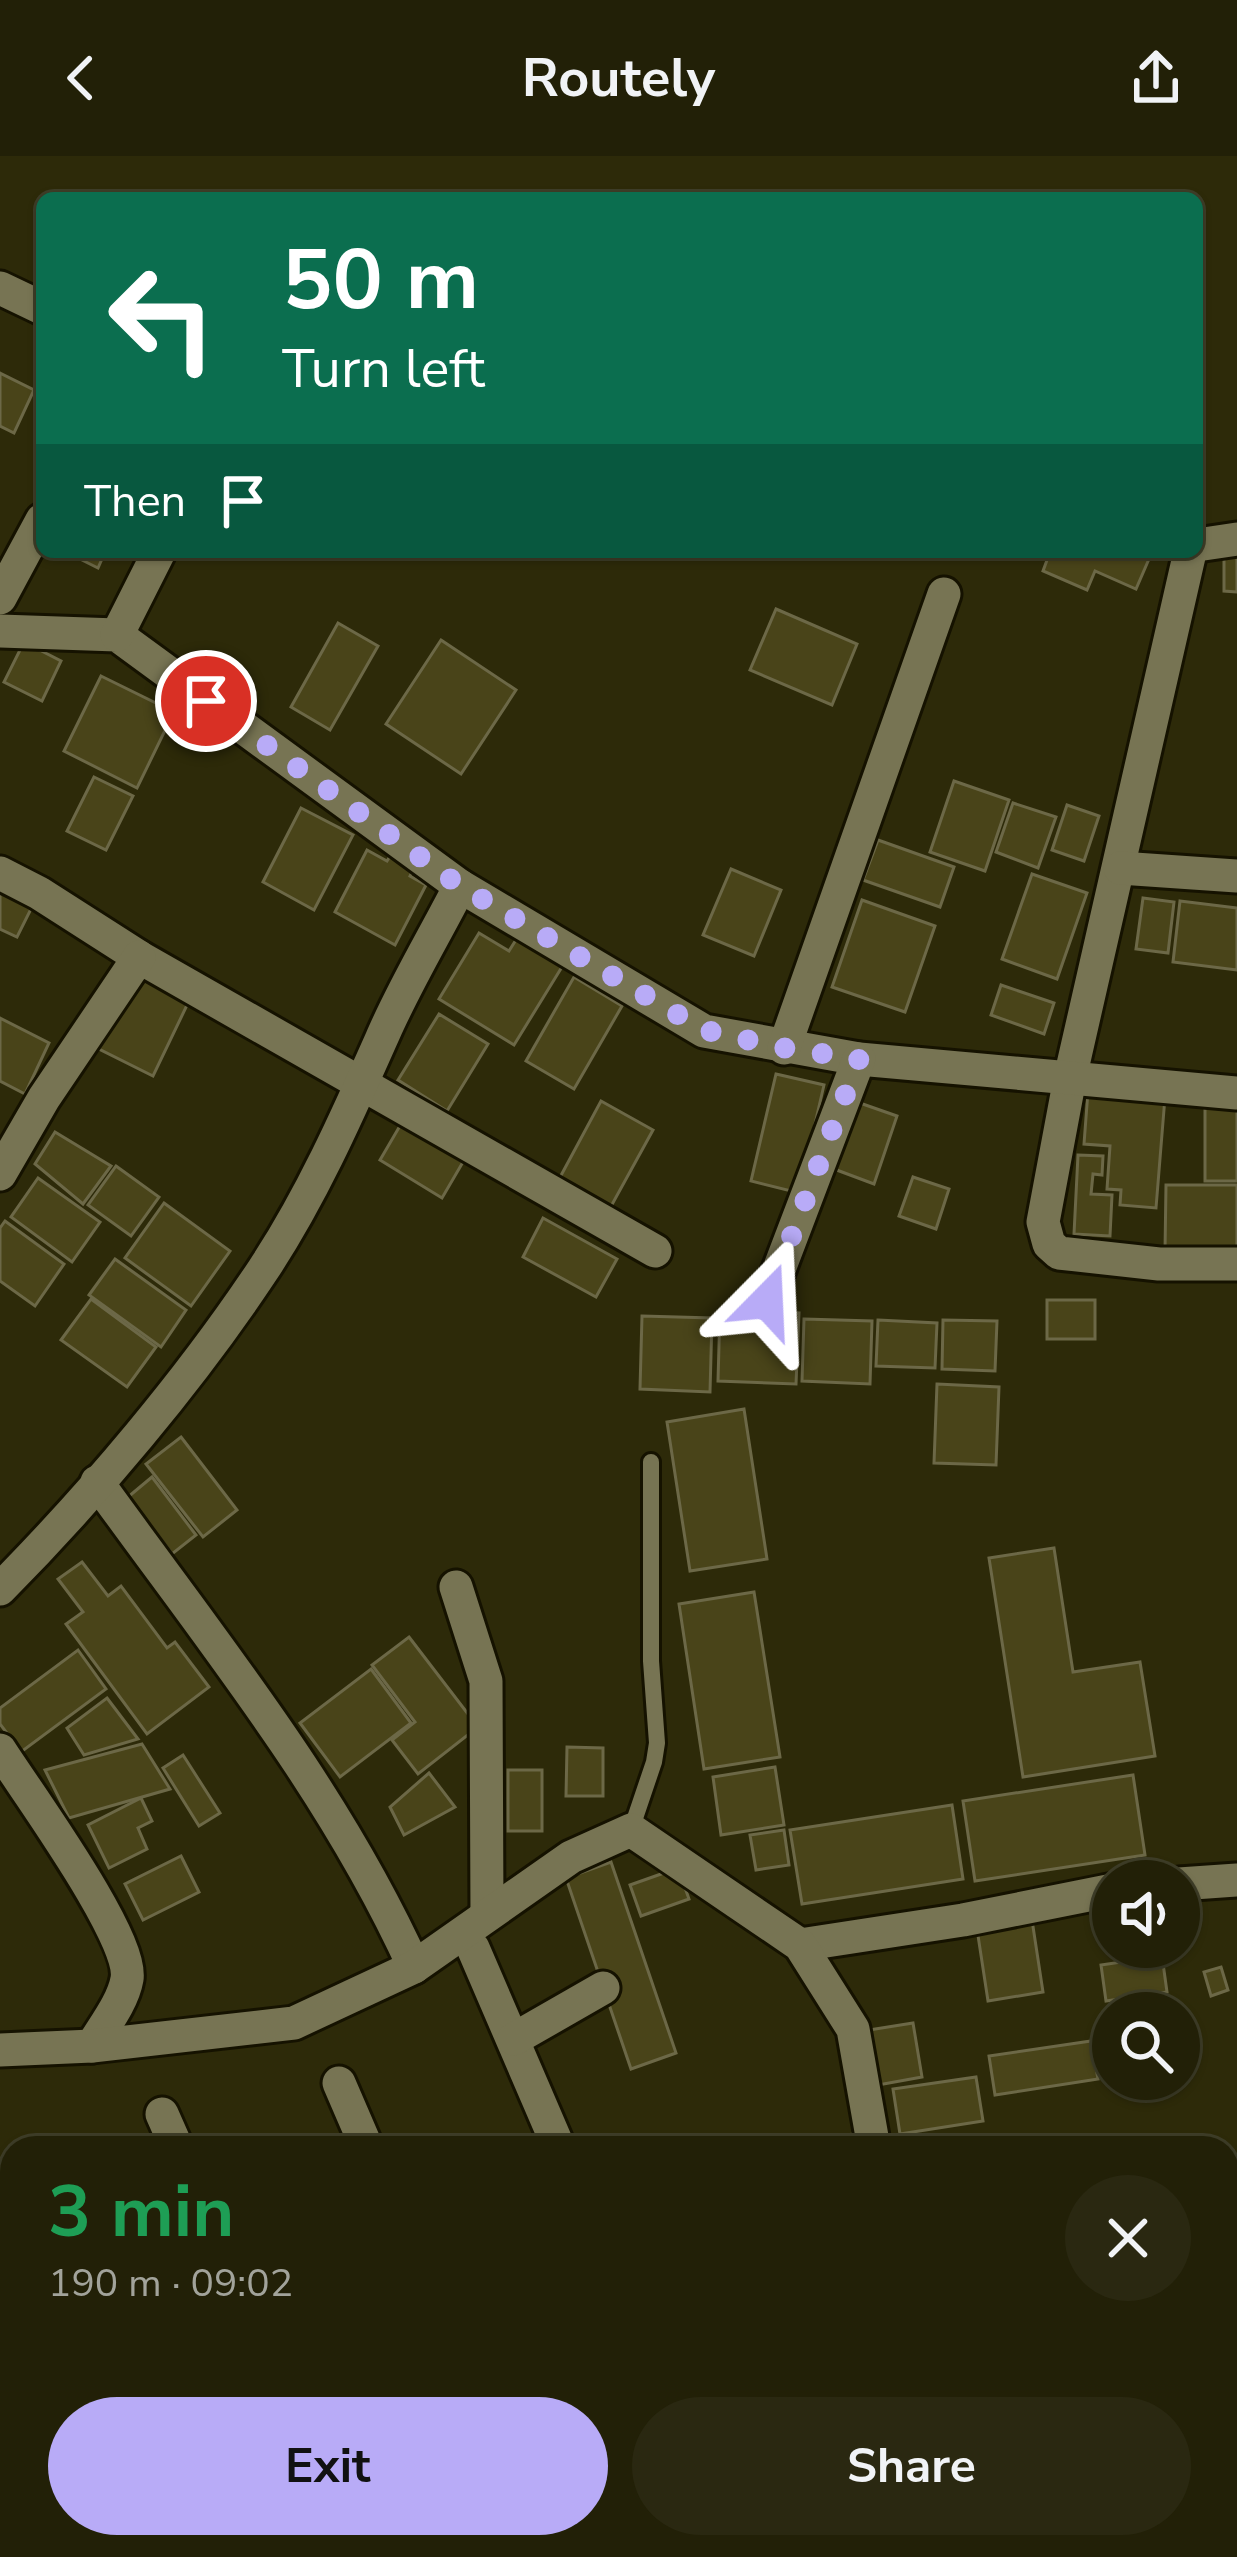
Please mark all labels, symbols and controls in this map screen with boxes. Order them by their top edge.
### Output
text: Routely [522,41,715,115]
icon: back [48,45,114,111]
icon: share [1123,45,1189,111]
text: 50 m [282,223,479,338]
icon: left [84,240,240,396]
text: Turn left [282,332,485,406]
icon: arrive [210,468,276,534]
text: Then [84,471,186,532]
pin [155,650,257,752]
icon: arrive [173,668,239,734]
position arrow [704,1238,830,1364]
map controls [1092,1860,1200,2100]
button: sound [1092,1860,1200,1968]
button: search [1092,1992,1200,2100]
text: 3 min [48,2163,234,2261]
button: close [1065,2175,1191,2301]
text: 190 m · 09:02 [48,2257,293,2310]
button: Exit [48,2397,608,2535]
button: Share [632,2397,1191,2535]

